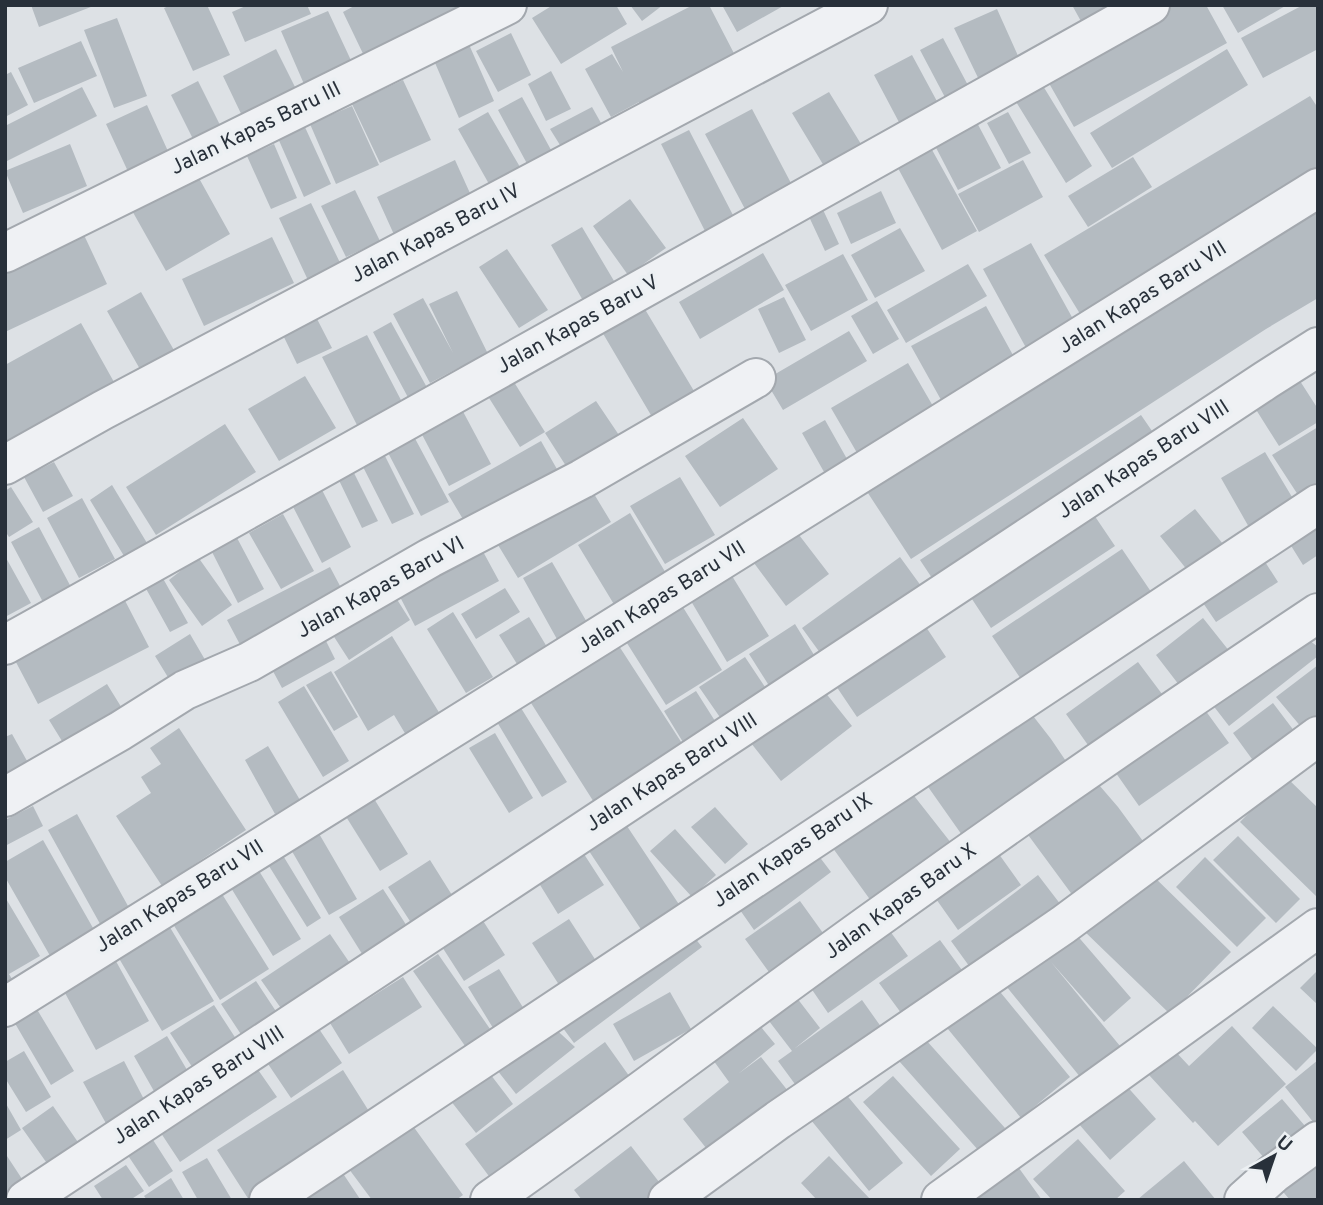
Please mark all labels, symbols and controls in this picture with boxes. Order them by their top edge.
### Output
street label: Jalan Kapas Baru III [166,76,346,182]
street label: Jalan Kapas Baru IV [346,178,526,290]
street label: Jalan Kapas Baru VII [1054,235,1232,361]
street label: Jalan Kapas Baru V [492,269,664,381]
street label: Jalan Kapas Baru VIII [1053,394,1235,526]
street label: Jalan Kapas Baru VI [292,531,470,645]
street label: Jalan Kapas Baru VII [573,535,751,661]
street label: Jalan Kapas Baru VIII [581,707,763,839]
street label: Jalan Kapas Baru IX [708,787,878,915]
street label: Jalan Kapas Baru VII [91,834,269,960]
street label: Jalan Kapas Baru X [820,838,982,966]
street label: Jalan Kapas Baru VIII [108,1020,290,1152]
north arrow [1239,1121,1309,1191]
text: U [1271,1131,1297,1158]

